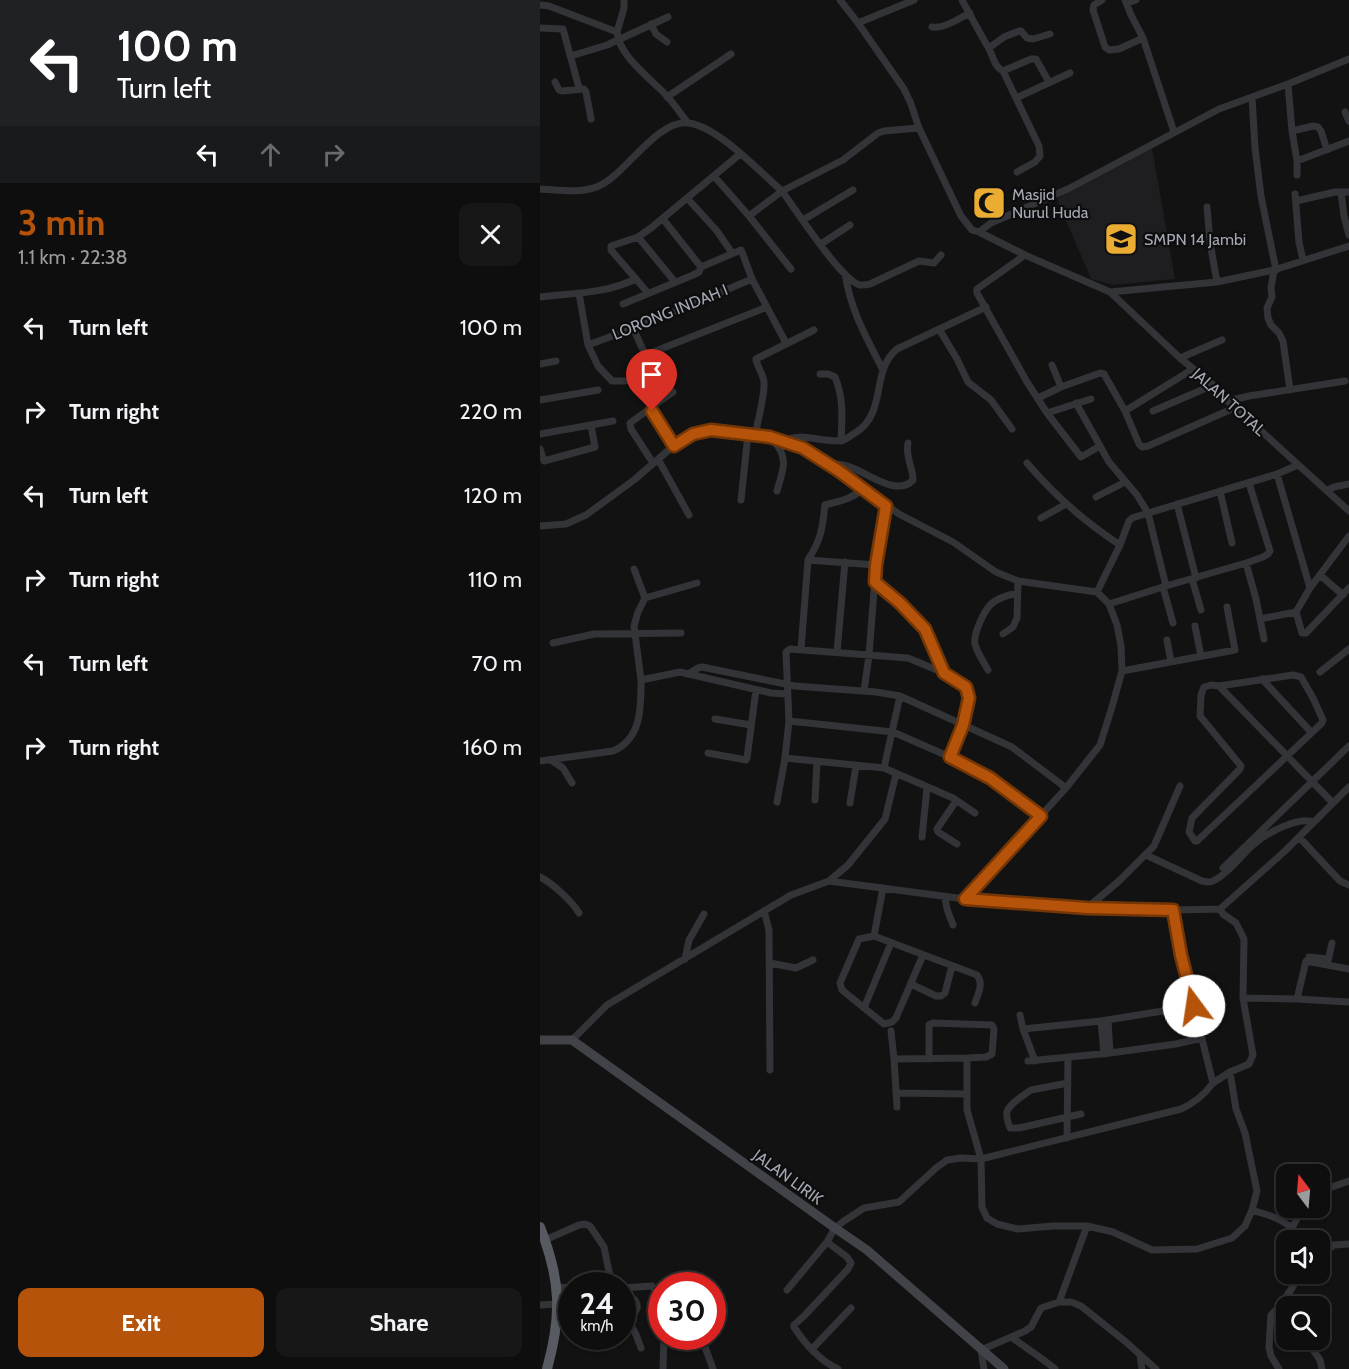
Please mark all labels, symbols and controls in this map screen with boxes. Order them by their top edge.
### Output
text: 100 m [117,20,238,72]
icon: left [18,24,96,102]
text: Turn left [117,72,211,105]
icon: left [191,138,224,171]
icon: ahead [254,138,287,171]
icon: right [317,138,350,171]
mosque icon: Masjid Nurul Huda [971,185,1007,221]
place label: Masjid Nurul Huda [1012,185,1089,222]
text: 3 min [18,200,105,244]
button: close [459,203,522,266]
school or university icon: SMPN 14 Jambi [1103,221,1139,257]
place label: SMPN 14 Jambi [1144,230,1246,249]
text: 1.1 km · 22:38 [18,245,128,269]
street label: LORONG INDAH I [609,280,731,344]
icon: left [18,311,51,344]
text: Turn left [69,314,148,341]
text: 100 m [460,314,522,341]
pin [626,349,677,411]
icon: arrive [635,358,668,391]
street label: JALAN TOTAL [1188,363,1270,440]
icon: right [18,395,51,428]
text: Turn right [69,398,159,425]
text: 220 m [459,398,522,425]
icon: left [18,479,51,512]
text: Turn left [69,482,148,509]
text: 120 m [464,482,522,509]
icon: right [18,563,51,596]
text: Turn right [69,566,159,593]
text: 110 m [468,566,522,593]
icon: left [18,647,51,680]
text: Turn left [69,650,148,677]
text: 70 m [472,650,522,677]
icon: right [18,731,51,764]
text: Turn right [69,734,159,761]
text: 160 m [463,734,522,761]
position arrow [1162,974,1226,1038]
street label: JALAN LIRIK [749,1145,827,1209]
north arrow [1276,1164,1330,1218]
map controls [1276,1164,1330,1350]
button: sound [1276,1230,1330,1284]
speed limit sign: 30 [648,1272,726,1350]
text: 24 [580,1285,614,1322]
button: Exit [18,1288,264,1357]
button: Share [276,1288,522,1357]
button: search [1276,1296,1330,1350]
text: km/h [581,1317,613,1335]

